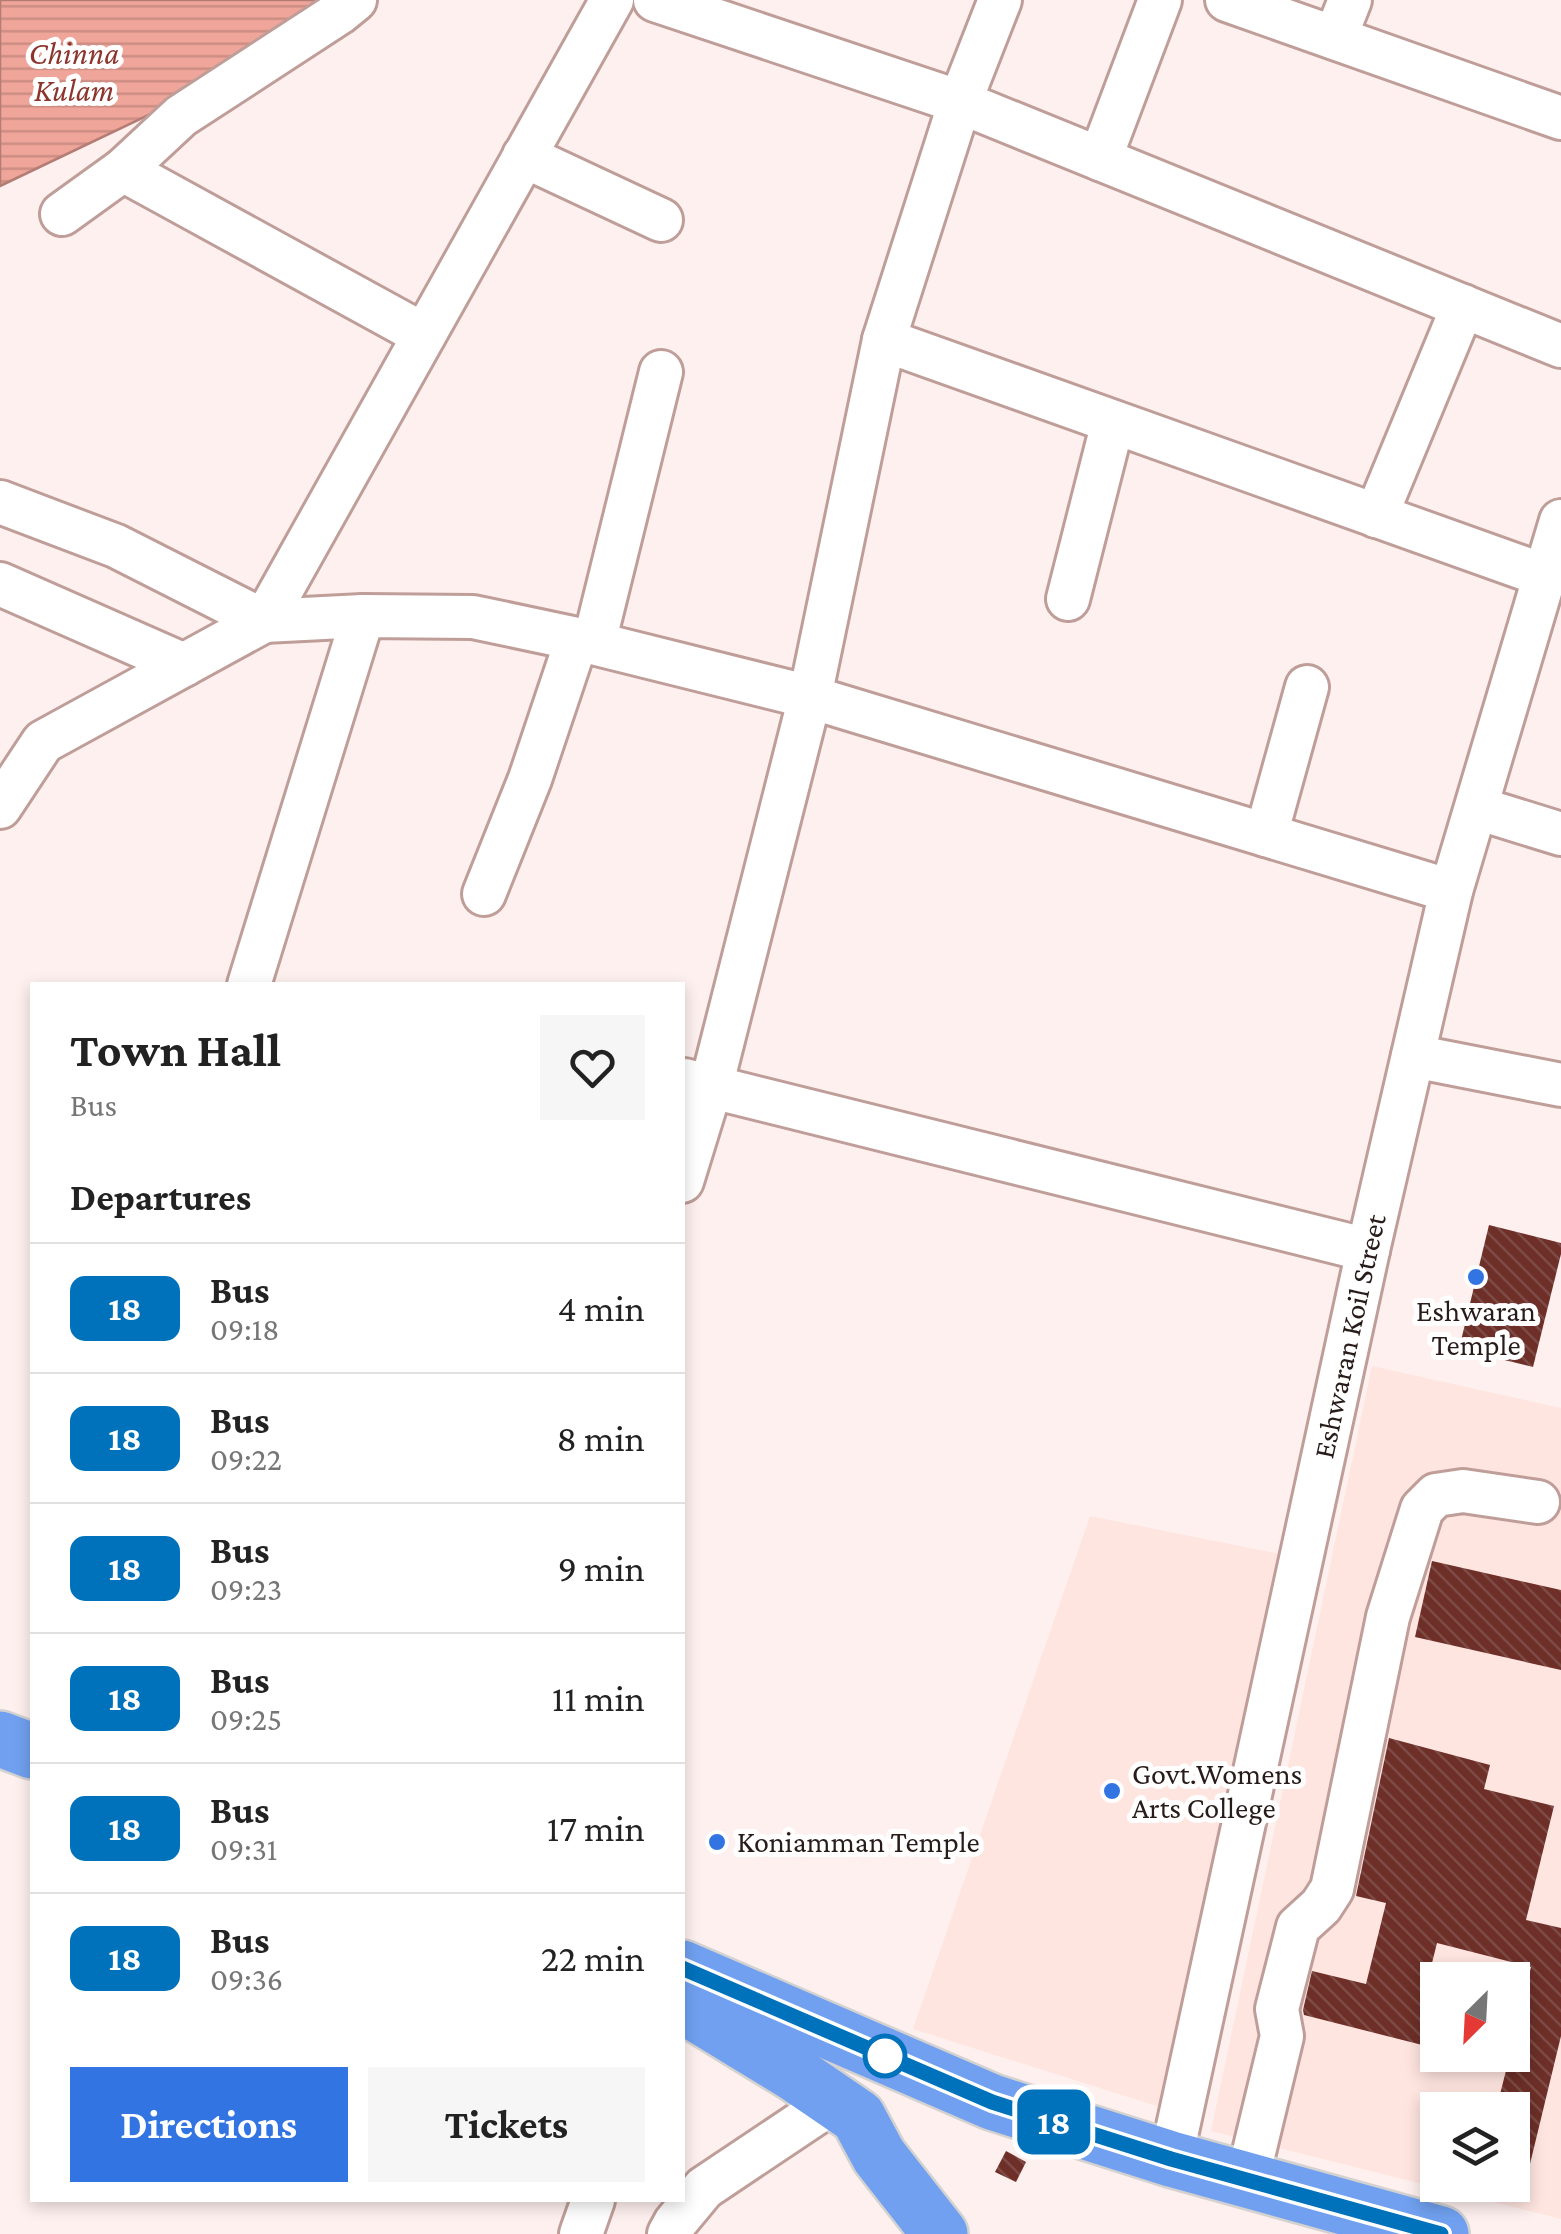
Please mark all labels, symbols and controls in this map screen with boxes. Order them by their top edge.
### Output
water label: Chinna Kulam [29,35,119,108]
button: heart [540,1015,645,1120]
text: Town Hall [70,1023,281,1076]
text: Bus [70,1087,117,1123]
text: Departures [70,1176,251,1218]
street label: Eshwaran Koil Street [1306,1210,1392,1461]
marker: Eshwaran Temple [1465,1266,1487,1288]
text: Bus [210,1269,269,1311]
text: 4 min [558,1287,645,1329]
text: 18 [108,1289,142,1328]
place label: Eshwaran Temple [1416,1294,1536,1362]
text: 09:18 [210,1311,280,1347]
text: Bus [210,1399,269,1441]
text: 8 min [557,1417,645,1459]
text: 18 [108,1419,142,1458]
text: 09:22 [210,1441,282,1477]
text: Bus [210,1529,269,1571]
text: 9 min [558,1547,645,1589]
text: 18 [108,1549,142,1588]
text: 09:23 [210,1571,282,1607]
text: Bus [210,1659,269,1701]
text: 11 min [552,1677,645,1719]
text: 18 [108,1679,142,1718]
text: 09:25 [210,1701,282,1737]
place label: Govt.Womens Arts College [1132,1757,1302,1825]
marker: Govt.Womens Arts College [1101,1780,1123,1802]
text: Bus [210,1789,269,1831]
text: 17 min [547,1807,645,1849]
text: 18 [108,1809,142,1848]
place label: Koniamman Temple [737,1825,980,1859]
text: 09:31 [210,1831,277,1867]
marker: Koniamman Temple [706,1831,728,1853]
text: Bus [210,1919,269,1961]
text: 22 min [541,1937,645,1979]
text: 18 [108,1939,142,1978]
text: 09:36 [210,1961,283,1997]
north arrow [1420,1962,1530,2072]
map controls [1420,1962,1530,2202]
unlabelled marker [864,2035,906,2077]
button: Directions [70,2067,348,2182]
button: Tickets [368,2067,645,2182]
line badge: 18 [1009,2090,1099,2154]
button: layers [1420,2092,1530,2202]
text: 18 [1037,2103,1071,2142]

